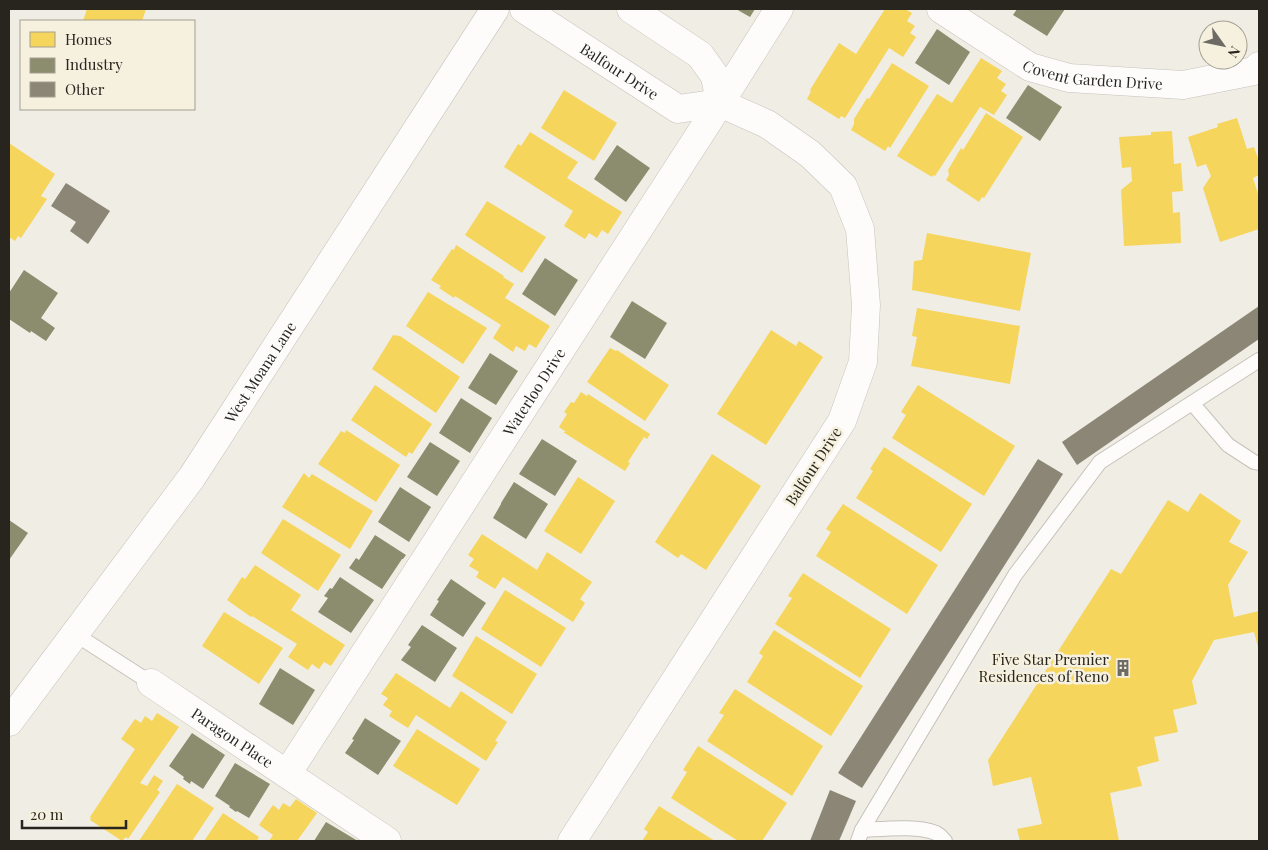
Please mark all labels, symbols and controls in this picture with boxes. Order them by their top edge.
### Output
legend [20,20,195,110]
north arrow [1198,20,1248,70]
text: Homes [65,29,112,49]
street label: Balfour Drive [577,38,663,104]
text: N [1224,43,1245,62]
text: Industry [65,54,123,74]
street label: Covent Garden Drive [1019,55,1163,94]
text: Other [65,79,105,99]
street label: West Moana Lane [219,317,300,427]
street label: Waterloo Drive [497,344,569,440]
street label: Balfour Drive [780,423,846,509]
place label: Five Star Premier Residences of Reno [979,649,1109,686]
building icon: Five Star Premier Residences of Reno [1113,658,1133,678]
street label: Paragon Place [188,703,277,772]
scale bar [22,798,126,830]
text: 20 m [30,804,64,824]

